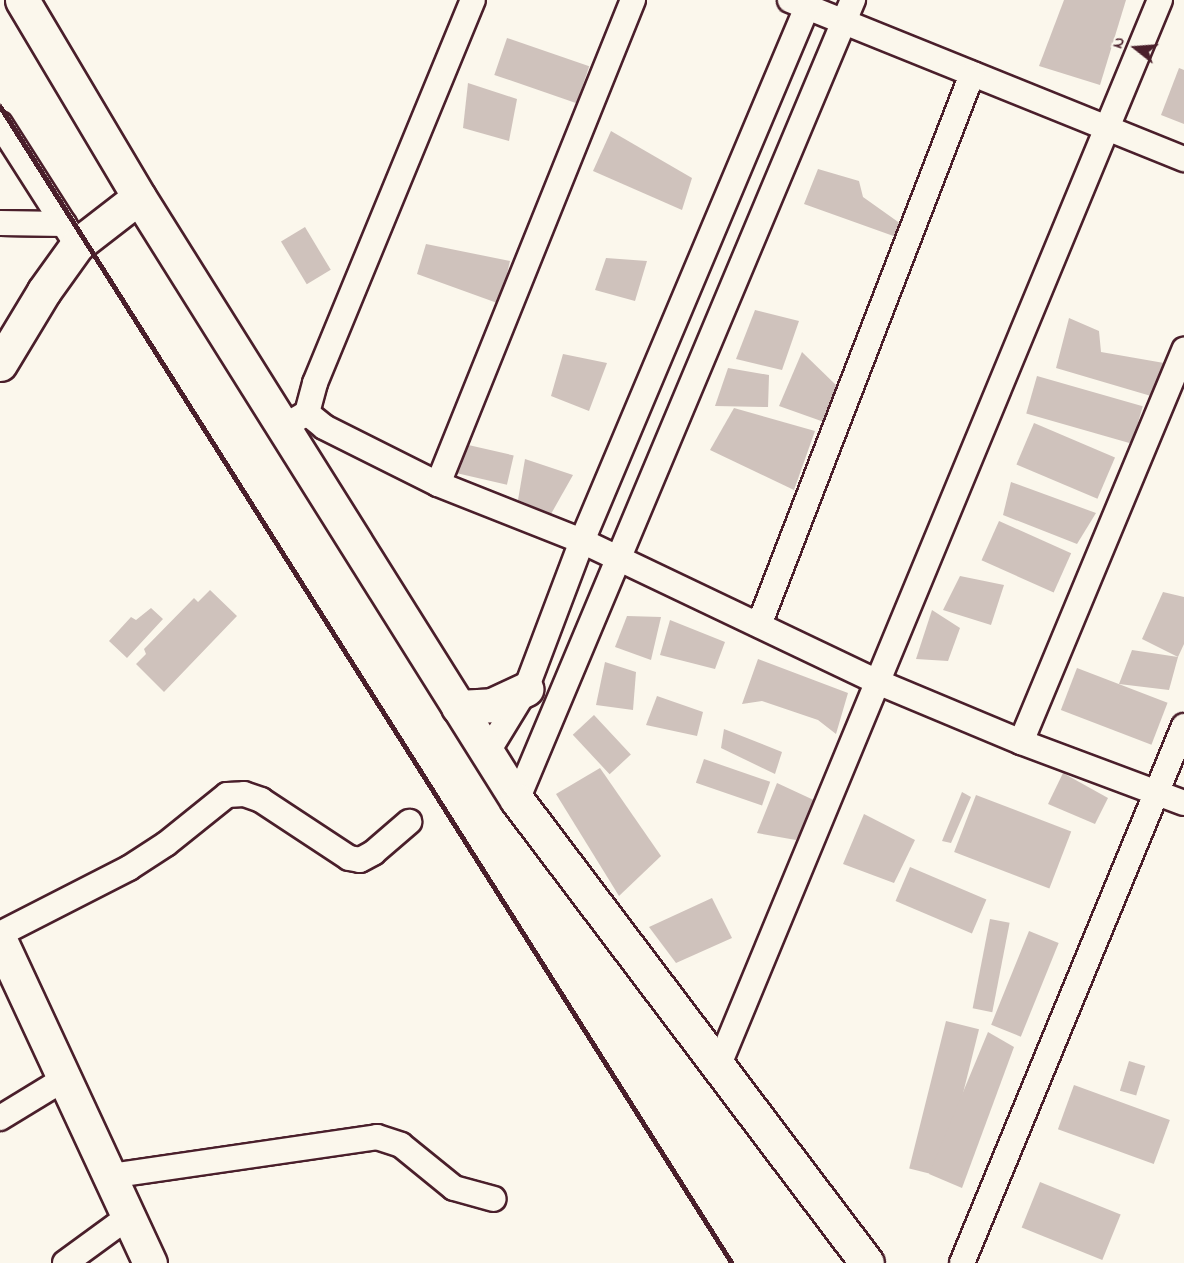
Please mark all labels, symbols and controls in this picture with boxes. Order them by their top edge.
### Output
north arrow [1106,18,1166,78]
text: N [1106,34,1132,51]

